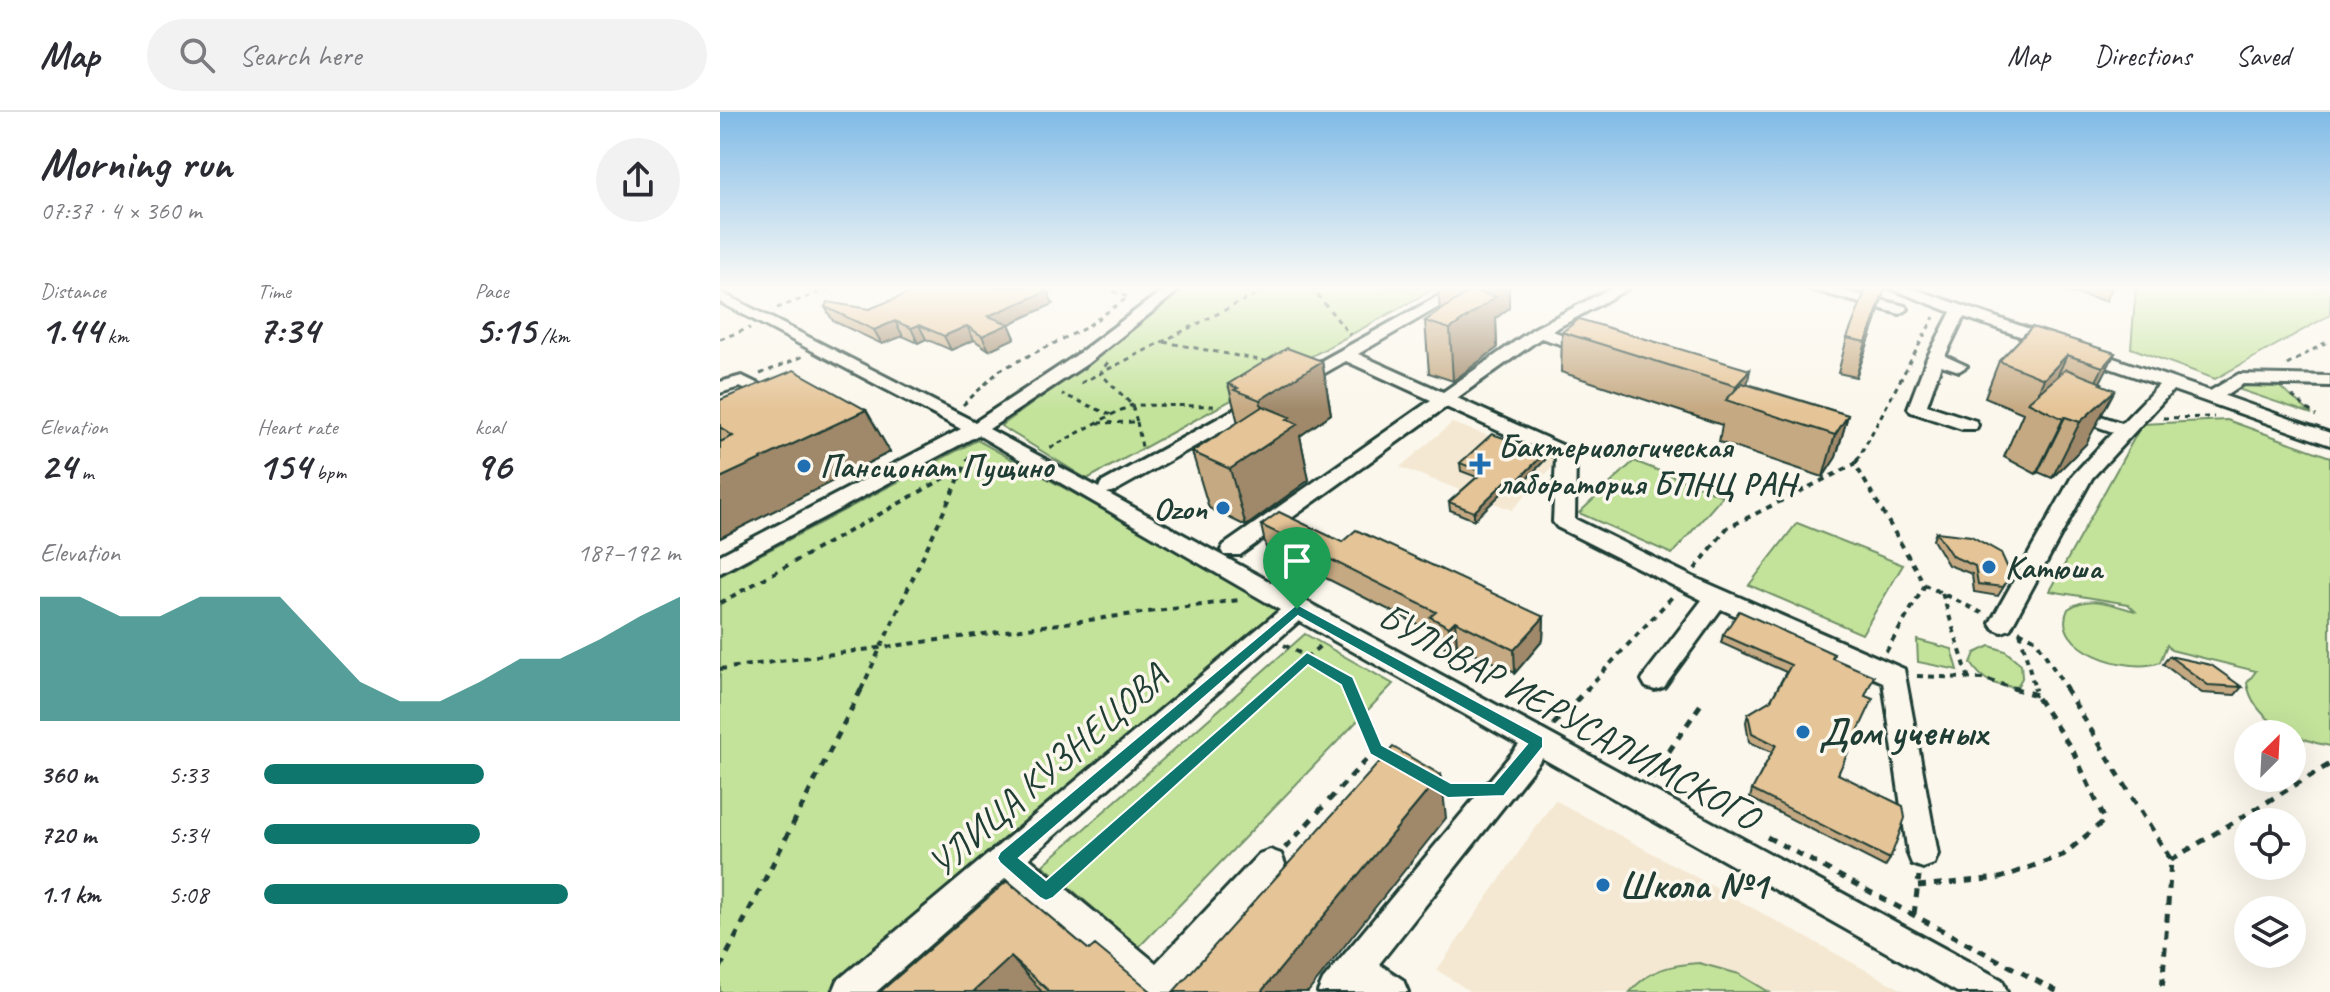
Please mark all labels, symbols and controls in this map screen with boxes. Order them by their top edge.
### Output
search box [147,19,707,91]
text: Map [40,32,99,79]
icon: search [175,33,219,77]
text: Search here [239,36,361,74]
text: Map [2007,38,2050,73]
text: Directions [2094,38,2192,73]
text: Saved [2236,38,2290,73]
text: Morning run [40,136,232,191]
button: share [596,138,680,222]
text: 07:37 · 4 × 360 m [40,194,201,227]
text: Distance [40,277,106,305]
text: Time [257,277,291,305]
text: Pace [475,277,509,305]
text: 1.44 [40,305,102,355]
text: 7:34 [257,305,319,355]
text: 5:15 [475,305,535,355]
text: km [102,322,129,350]
text: /km [535,322,569,350]
text: Elevation [40,413,108,441]
text: Heart rate [257,413,338,441]
text: kcal [475,413,504,441]
place label: Бактериологическая лаборатория БПНЦ РАН [1498,426,1800,504]
text: 24 [40,441,76,491]
text: 154 [257,441,311,491]
text: 96 [475,441,511,491]
place label: Пансионат Пущино [820,446,1056,487]
marker: Бактериологическая лаборатория БПНЦ РАН [1469,453,1491,475]
marker: Пансионат Пущино [795,457,813,475]
text: m [76,458,94,486]
text: bpm [311,458,346,486]
place label: Ozon [1154,488,1208,529]
marker: Ozon [1214,499,1232,517]
pin [1263,527,1331,609]
text: Elevation [40,536,120,569]
text: 187–192 m [577,536,680,569]
icon: arrive [1275,539,1319,583]
place label: Катюша [2005,547,2105,588]
marker: Катюша [1980,558,1998,576]
street label: БУЛЬВАР ИЕРУСАЛИМСКОГО [1370,592,1771,843]
street label: УЛИЦА КУЗНЕЦОВА [918,653,1178,887]
place label: Дом ученых [1819,709,1990,756]
north arrow [2234,720,2306,792]
map controls [2234,720,2306,968]
marker: Дом ученых [1794,723,1812,741]
text: 360 m [40,758,97,791]
text: 5:33 [168,758,208,791]
button: locate [2234,808,2306,880]
text: 720 m [40,818,96,851]
text: 5:34 [168,818,208,851]
place label: Школа №1 [1619,862,1771,909]
marker: Школа №1 [1594,876,1612,894]
text: 1.1 km [40,878,100,911]
text: 5:08 [168,878,208,911]
button: layers [2234,896,2306,968]

